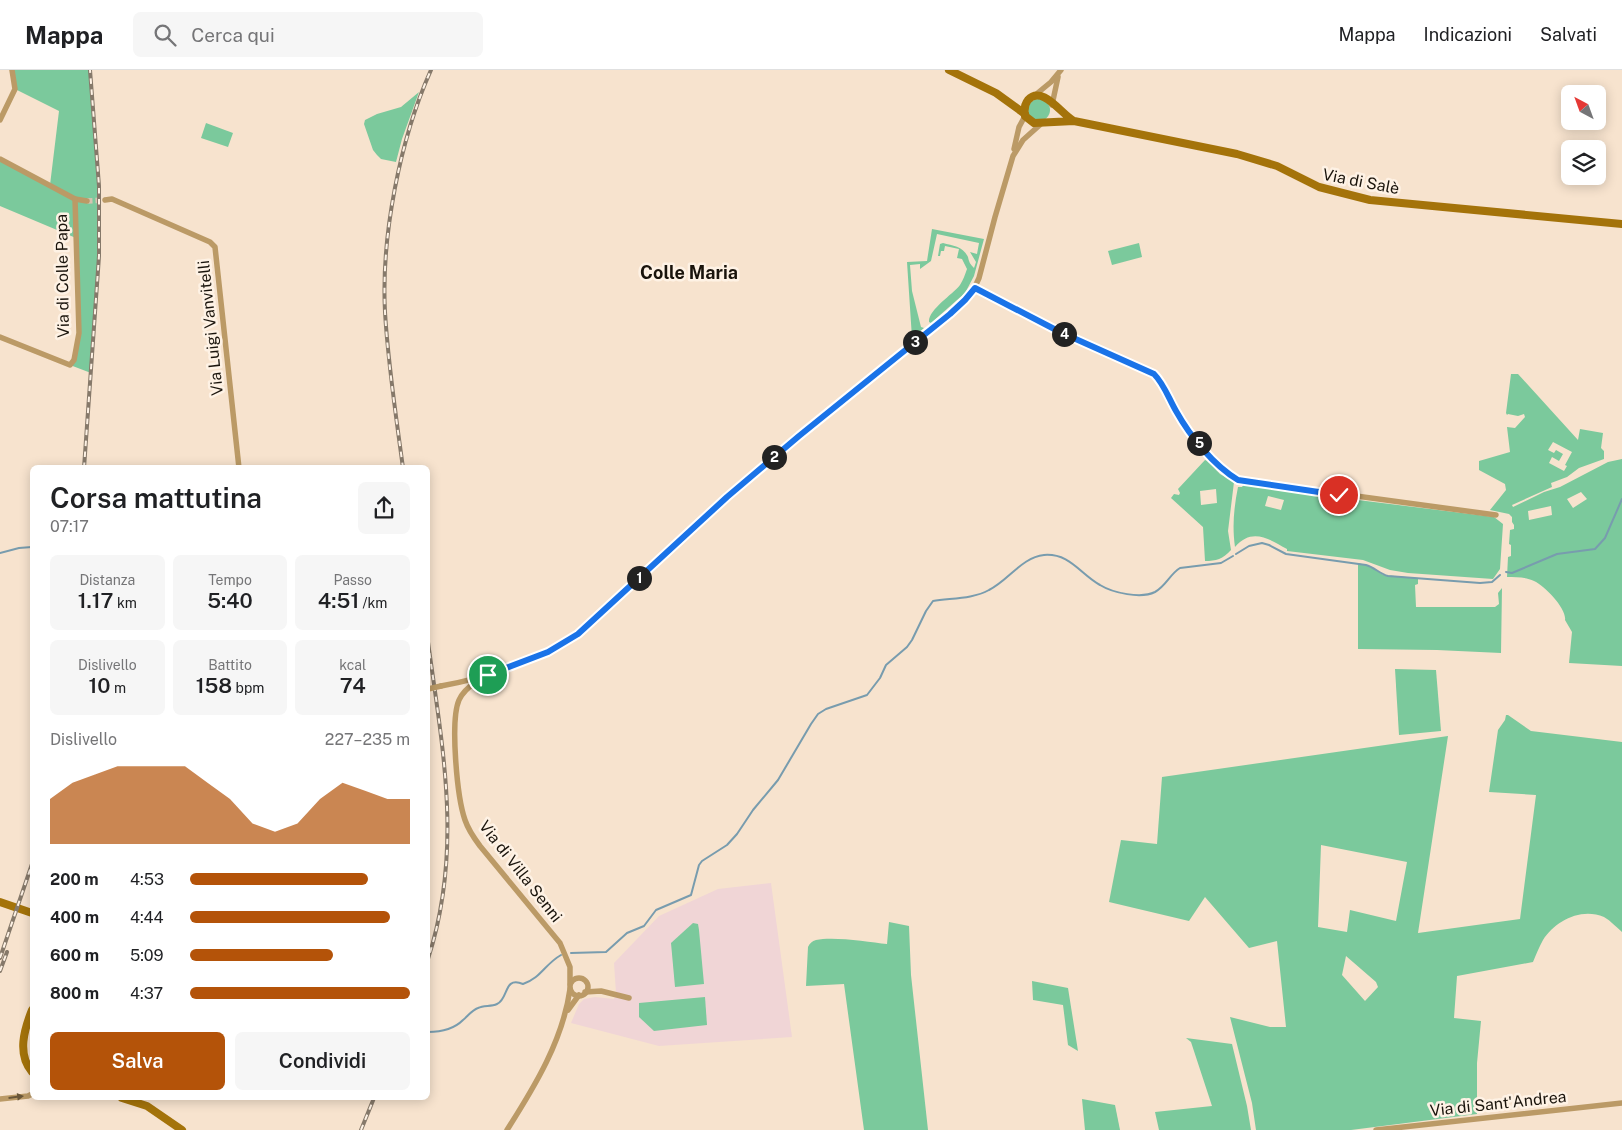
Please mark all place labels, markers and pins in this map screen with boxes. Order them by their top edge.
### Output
pin: 4 [1052,322,1076,346]
pin: 3 [902,330,928,354]
pin: 5 [1186,430,1212,456]
pin: 2 [762,444,786,470]
pin [1318,474,1360,516]
pin: 1 [626,566,652,590]
pin [467,654,509,696]

